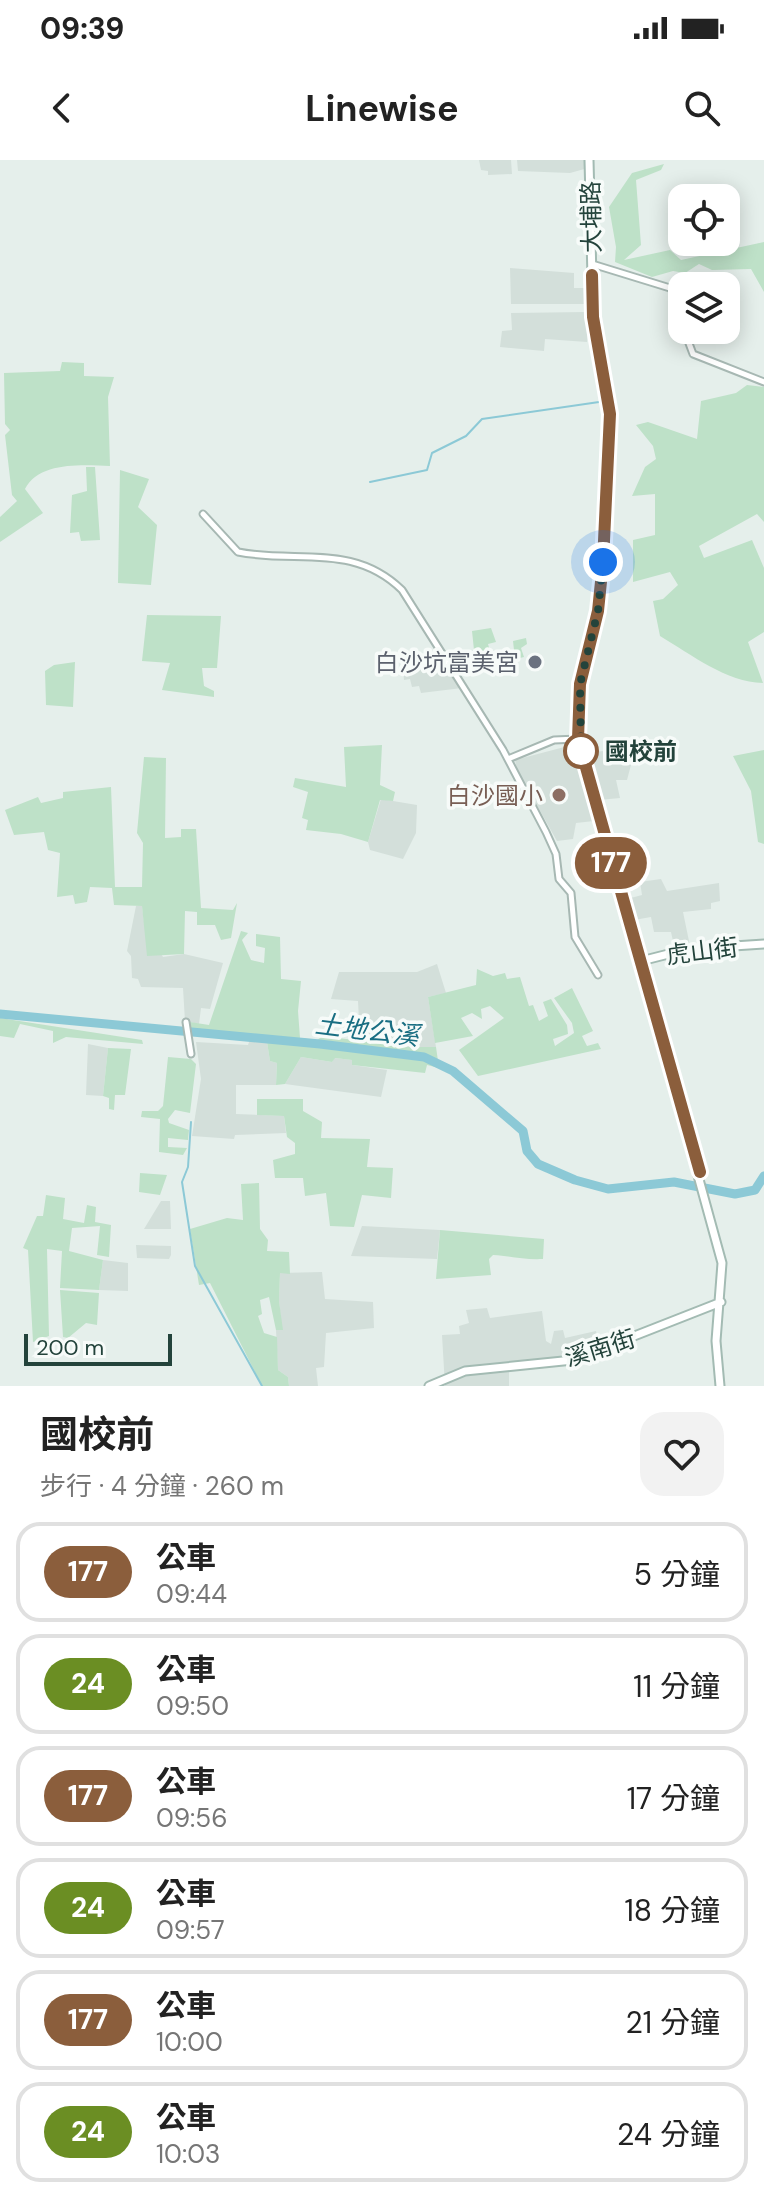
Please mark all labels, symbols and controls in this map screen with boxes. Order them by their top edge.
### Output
text: 09:39 [40,9,124,48]
text: Linewise [305,85,459,132]
icon: back [40,86,84,130]
icon: search [680,86,724,130]
street label: 大埔路 [575,181,607,253]
map controls [668,184,740,344]
button: locate [668,184,740,256]
button: layers [668,272,740,344]
your location [583,542,623,582]
place label: 白沙坑富美宮 [375,647,519,678]
marker: 白沙坑富美宮 [526,653,544,671]
marker: 國校前 [564,734,598,768]
place label: 國校前 [605,736,677,767]
place label: 白沙國小 [447,780,543,811]
marker: 白沙國小 [550,786,568,804]
line badge: 177 [565,837,657,889]
text: 177 [591,844,631,881]
street label: 虎山街 [664,931,740,971]
water label: 土地公溪 [313,1007,425,1054]
street label: 溪南街 [561,1323,639,1373]
scale bar [24,1330,172,1366]
text: 200 m [36,1333,104,1362]
text: 國校前 [40,1410,154,1460]
button: heart [640,1412,724,1496]
text: 步行 · 4 分鐘 · 260 m [40,1469,284,1503]
text: 公車 [156,1538,216,1577]
text: 177 [68,1553,108,1590]
text: 5 分鐘 [634,1555,720,1594]
text: 09:44 [156,1577,227,1611]
text: 公車 [156,1650,216,1689]
text: 24 [71,1665,105,1702]
text: 11 分鐘 [633,1667,720,1706]
text: 09:50 [156,1689,229,1723]
text: 公車 [156,1762,216,1801]
text: 177 [68,1777,108,1814]
text: 17 分鐘 [627,1779,720,1818]
text: 09:56 [156,1801,228,1835]
text: 公車 [156,1874,216,1913]
text: 24 [71,1889,105,1926]
text: 18 分鐘 [624,1891,720,1930]
text: 09:57 [156,1913,225,1947]
text: 公車 [156,1986,216,2025]
text: 177 [68,2001,108,2038]
text: 21 分鐘 [625,2003,720,2042]
text: 10:00 [156,2025,223,2059]
text: 公車 [156,2098,216,2137]
text: 24 [71,2113,105,2150]
text: 24 分鐘 [617,2115,720,2154]
text: 10:03 [156,2137,220,2171]

